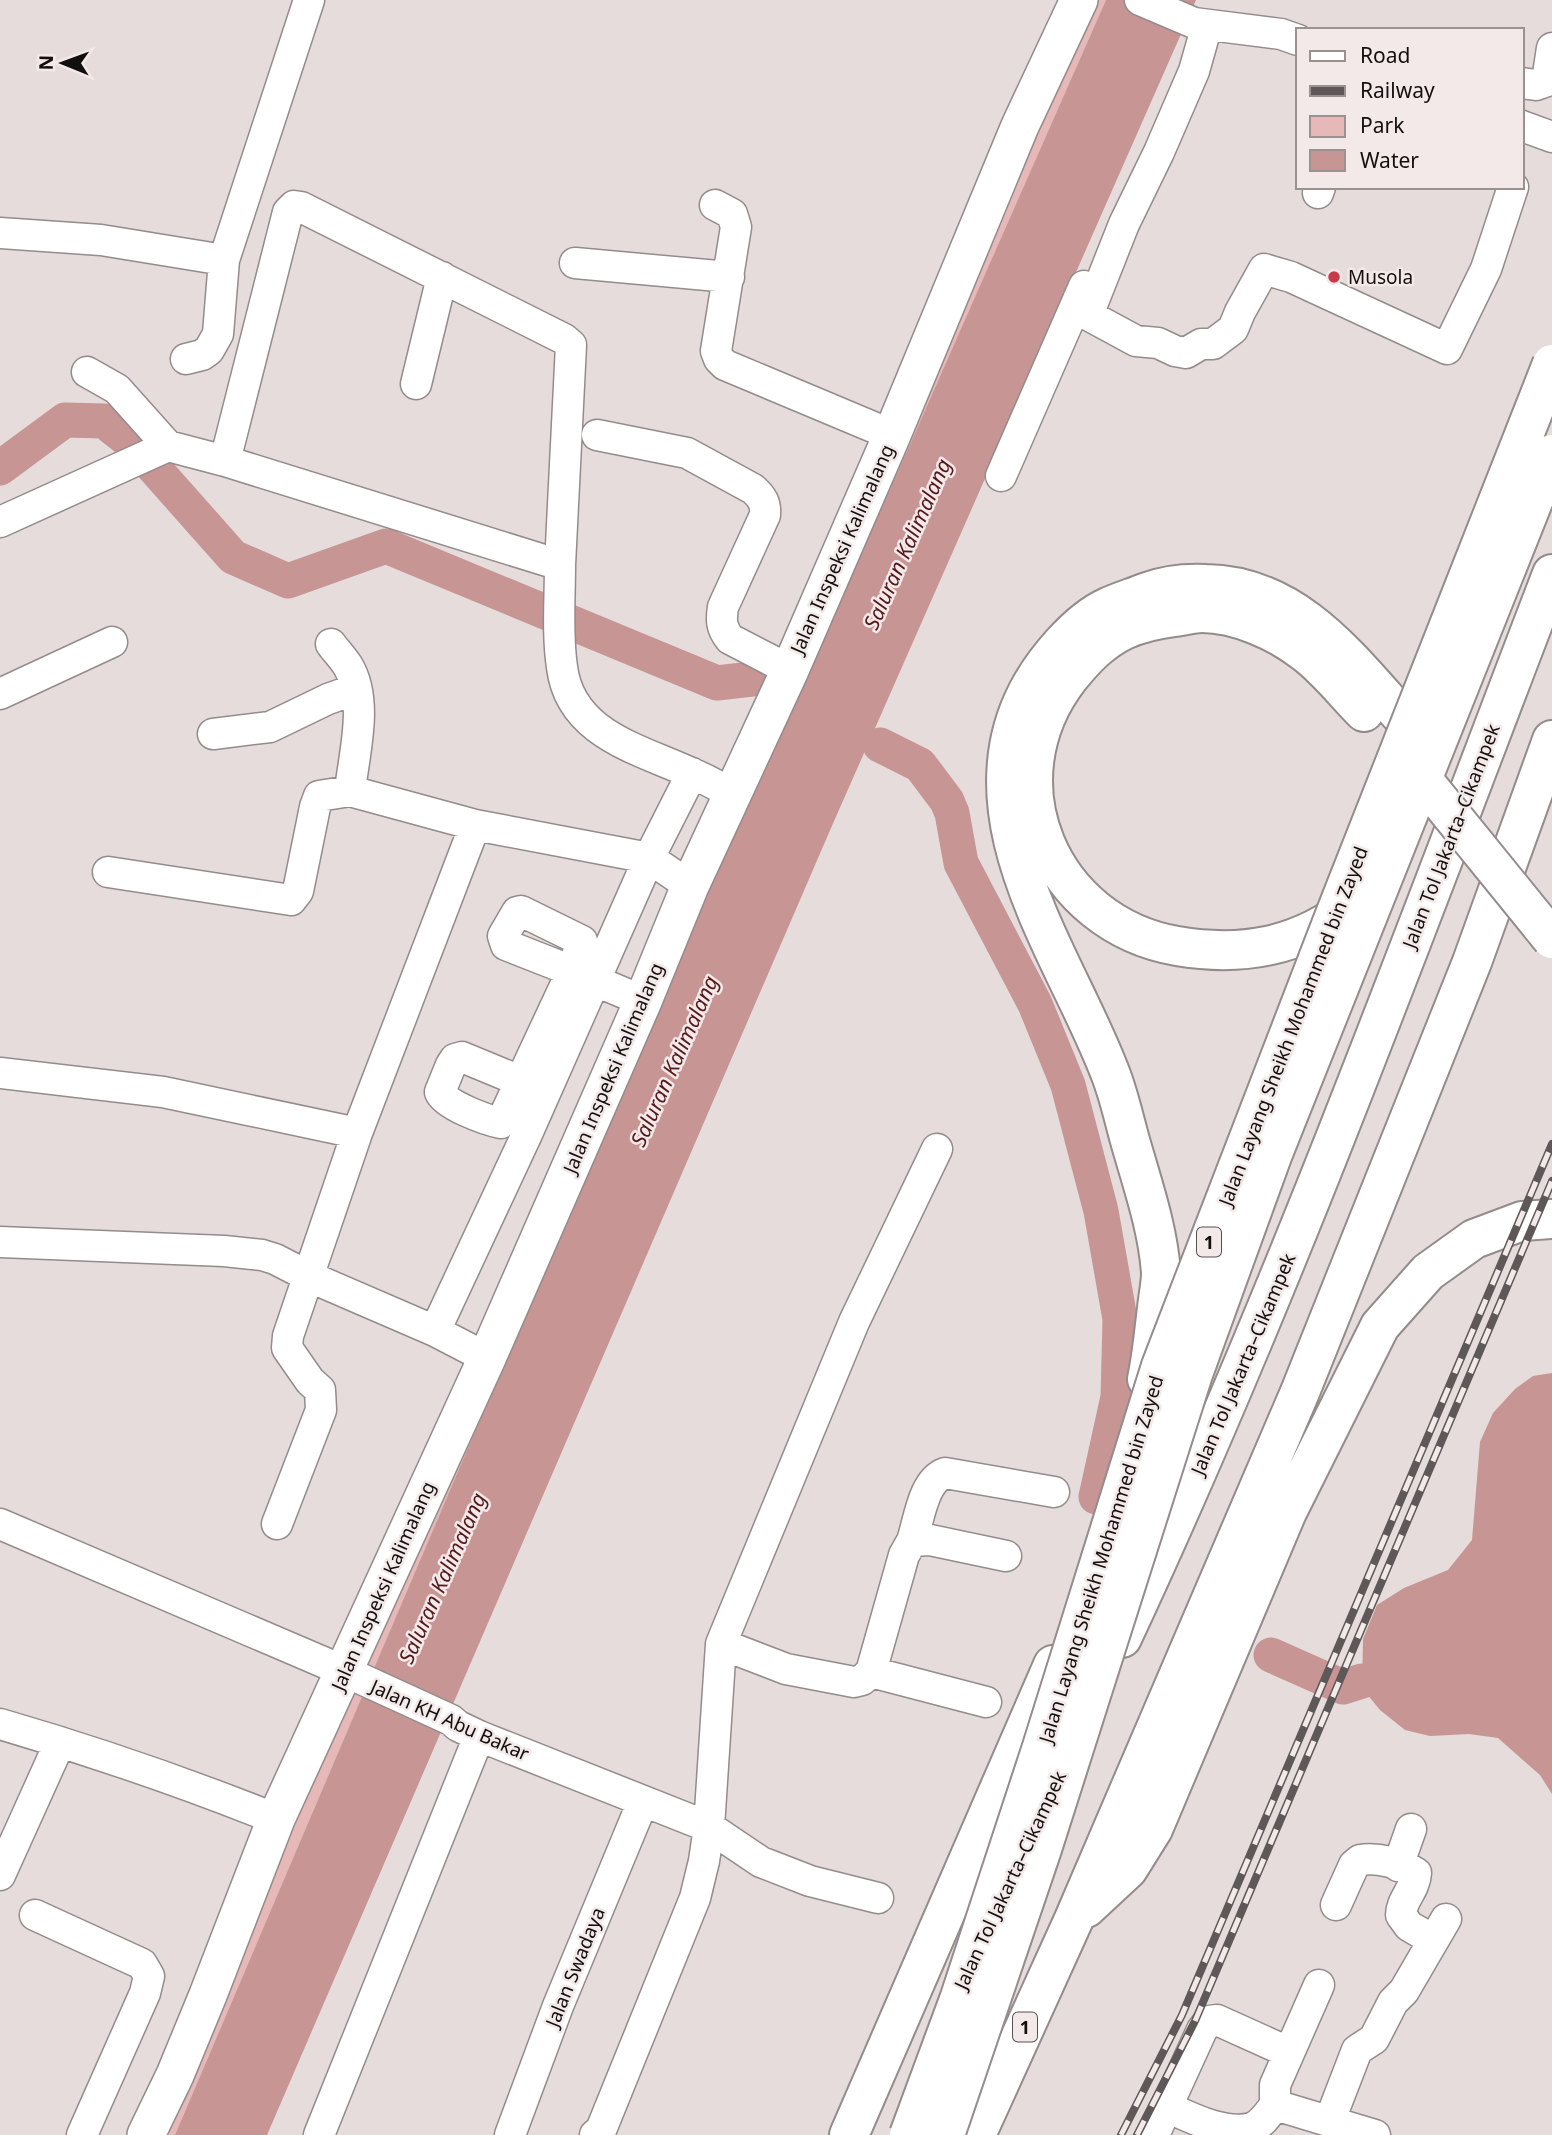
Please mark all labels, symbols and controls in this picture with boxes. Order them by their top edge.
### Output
north arrow [28,28,98,98]
legend [1296,28,1524,189]
text: Road [1360,41,1410,69]
text: N [33,55,59,71]
text: Railway [1360,76,1435,104]
text: Park [1360,111,1405,139]
text: Water [1360,146,1419,174]
place label: Musola [1348,264,1413,290]
marker: Musola [1326,269,1342,285]
street label: Jalan Inspeksi Kalimalang [783,440,900,660]
water label: Saluran Kalimalang [857,454,957,634]
street label: Jalan Tol Jakarta–Cikampek [1395,720,1506,954]
street label: Jalan Layang Sheikh Mohammed bin Zayed [1212,843,1374,1211]
street label: Jalan Inspeksi Kalimalang [556,959,669,1179]
water label: Saluran Kalimalang [624,971,724,1151]
road number: 1 [1197,1227,1221,1256]
street label: Jalan Tol Jakarta–Cikampek [1184,1249,1302,1481]
street label: Jalan Layang Sheikh Mohammed bin Zayed [1032,1372,1169,1748]
street label: Jalan Inspeksi Kalimalang [324,1477,441,1697]
water label: Saluran Kalimalang [392,1488,492,1668]
street label: Jalan KH Abu Bakar [365,1673,534,1767]
street label: Jalan Tol Jakarta–Cikampek [947,1767,1072,1995]
street label: Jalan Swadaya [538,1903,611,2033]
road number: 1 [1013,2012,1037,2041]

